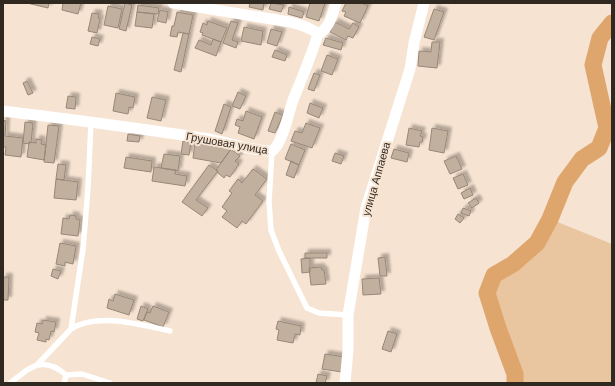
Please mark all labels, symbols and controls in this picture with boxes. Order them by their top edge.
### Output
street label: Грушовая улица [185,129,270,157]
street label: улица Аппаева [359,139,394,218]

